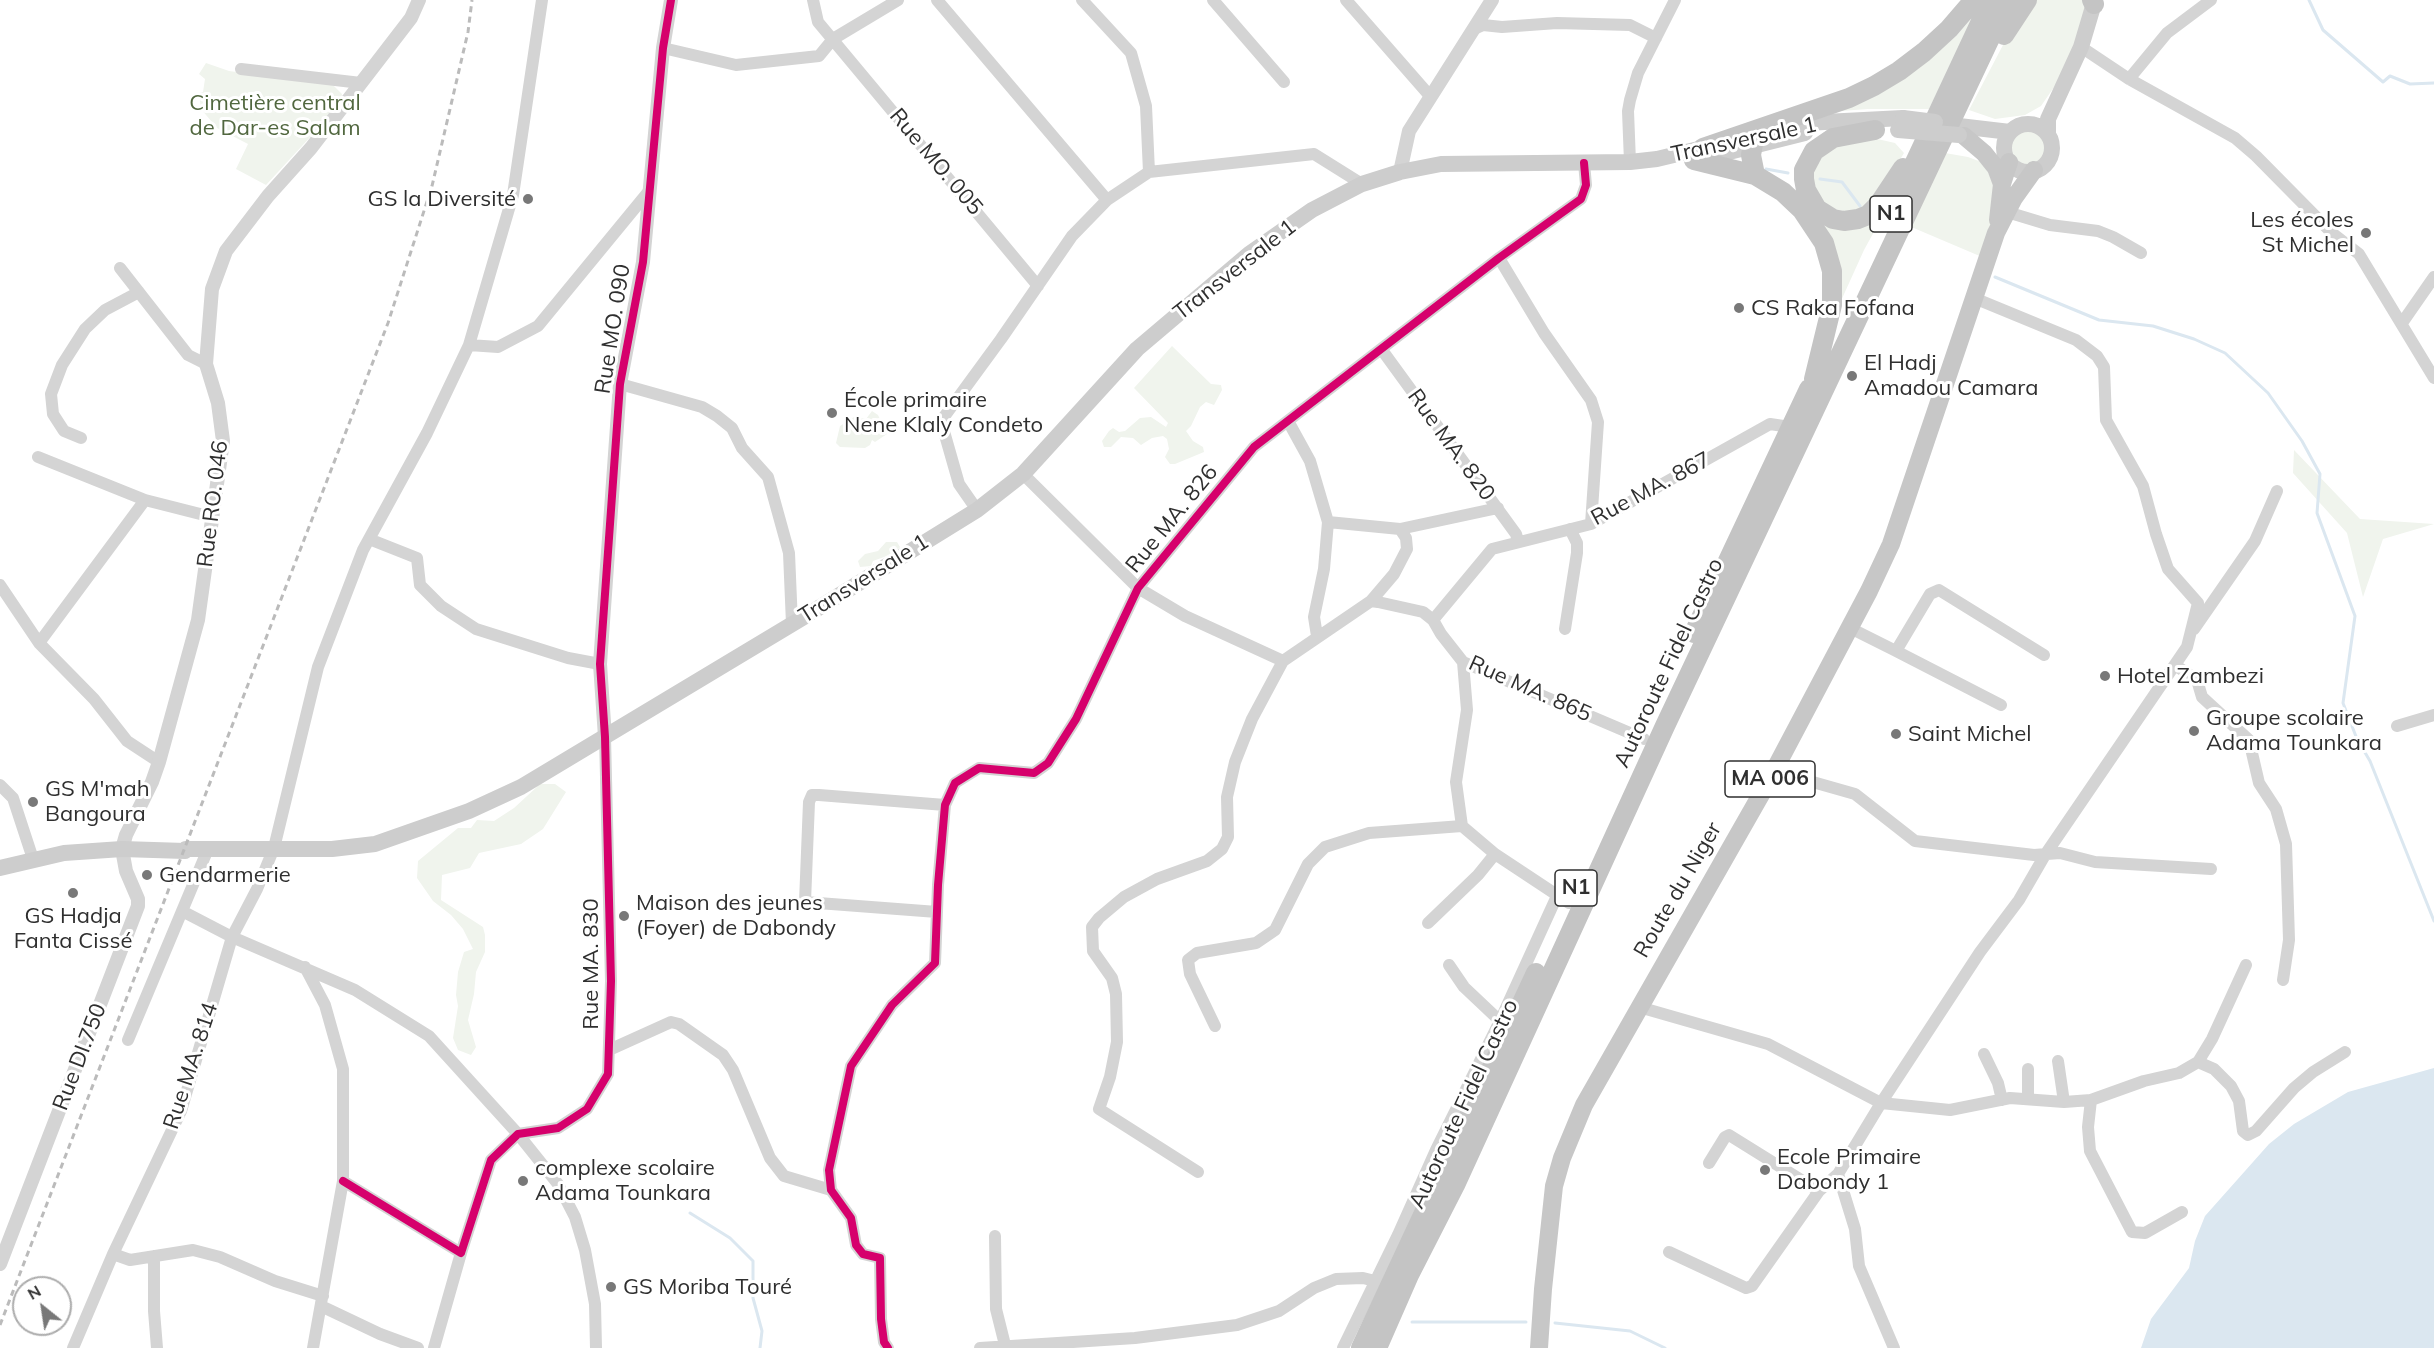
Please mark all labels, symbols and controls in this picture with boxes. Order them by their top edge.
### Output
park label: Cimetière central de Dar-es Salam [189,90,361,142]
street label: Rue MO. 005 [884,103,988,221]
street label: Transversale 1 [1669,112,1819,168]
place label: GS la Diversité [368,186,516,212]
marker: GS la Diversité [521,192,535,206]
road number: N1 [1870,196,1912,232]
place label: Les écoles St Michel [2250,207,2354,258]
street label: Transversale 1 [1169,214,1301,326]
marker: Les écoles St Michel [2359,226,2373,240]
street label: Rue MO. 090 [590,262,636,396]
place label: CS Raka Fofana [1751,295,1915,321]
marker: CS Raka Fofana [1732,301,1746,315]
place label: El Hadj Amadou Camara [1864,350,2038,402]
marker: El Hadj Amadou Camara [1845,369,1859,383]
street label: Rue MA. 820 [1402,384,1500,506]
place label: École primaire Nene Klaly Condeto [844,387,1043,439]
marker: École primaire Nene Klaly Condeto [825,406,839,420]
street label: Rue RO. 046 [192,439,234,569]
street label: Rue MA. 867 [1587,446,1715,532]
street label: Rue MA. 826 [1120,460,1224,578]
street label: Transversale 1 [794,529,934,629]
street label: Autoroute Fidel Castro [1609,554,1729,772]
street label: Rue MA. 865 [1465,650,1595,728]
place label: Hotel Zambezi [2117,663,2264,689]
marker: Hotel Zambezi [2098,669,2112,683]
place label: Groupe scolaire Adama Tounkara [2206,705,2382,756]
place label: Saint Michel [1908,721,2032,747]
marker: Groupe scolaire Adama Tounkara [2187,724,2201,738]
marker: Saint Michel [1889,727,1903,741]
road number: MA 006 [1725,761,1815,797]
place label: GS M'mah Bangoura [45,776,150,828]
marker: GS M'mah Bangoura [26,795,40,809]
street label: Route du Niger [1629,818,1727,962]
place label: Gendarmerie [159,862,291,888]
marker: Gendarmerie [140,868,154,882]
road number: N1 [1555,870,1597,906]
marker: GS Hadja Fanta Cissé [66,886,80,900]
place label: Maison des jeunes (Foyer) de Dabondy [636,890,836,942]
street label: Rue MA. 830 [578,898,604,1030]
place label: GS Hadja Fanta Cissé [14,903,132,954]
marker: Maison des jeunes (Foyer) de Dabondy [617,909,631,923]
street label: Autoroute Fidel Castro [1404,995,1524,1213]
street label: Rue MA. 814 [158,999,224,1133]
street label: Rue DI.750 [48,1000,112,1114]
place label: Ecole Primaire Dabondy 1 [1777,1144,1921,1196]
place label: complexe scolaire Adama Tounkara [535,1155,715,1206]
marker: Ecole Primaire Dabondy 1 [1758,1163,1772,1177]
marker: complexe scolaire Adama Tounkara [516,1174,530,1188]
place label: GS Moriba Touré [623,1274,792,1300]
north arrow [12,1276,72,1336]
text: N [24,1280,44,1304]
marker: GS Moriba Touré [604,1280,618,1294]

